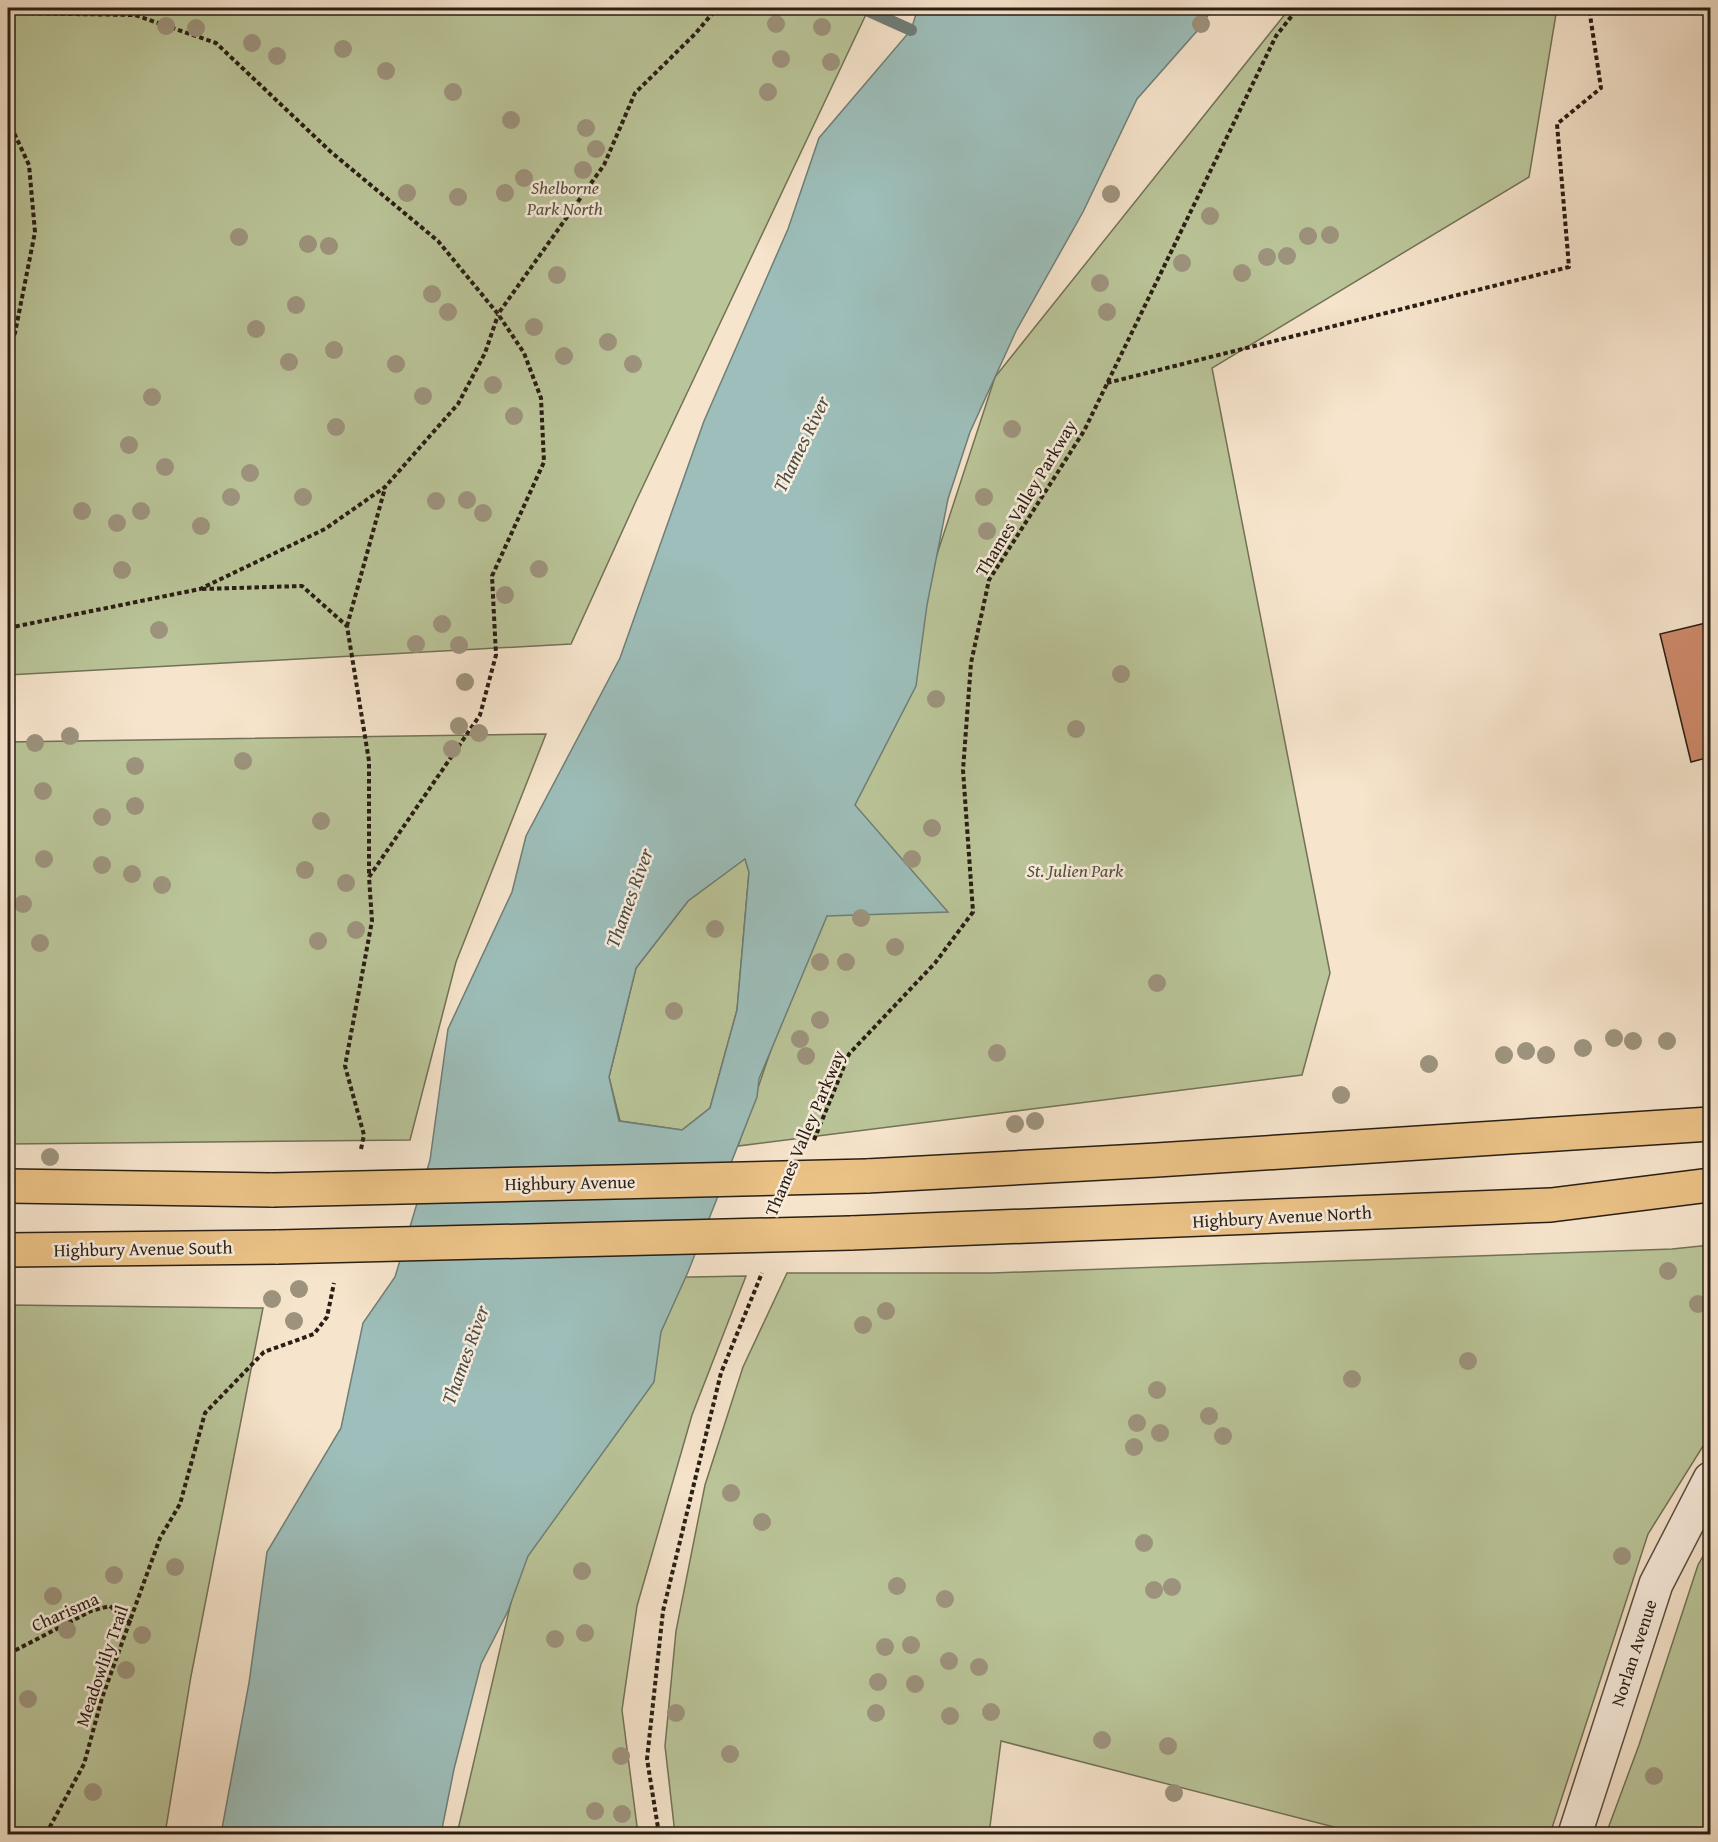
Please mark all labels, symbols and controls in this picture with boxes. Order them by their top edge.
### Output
park label: Shelborne Park North [526,174,603,222]
water label: Thames River [765,390,837,497]
street label: Thames Valley Parkway [968,414,1083,581]
water label: Thames River [597,843,660,952]
park label: St. Julien Park [1027,857,1124,884]
street label: Thames Valley Parkway [757,1045,852,1220]
street label: Highbury Avenue [504,1168,636,1197]
street label: Highbury Avenue North [1192,1198,1372,1235]
street label: Highbury Avenue South [53,1233,233,1264]
water label: Thames River [433,1300,496,1409]
street label: Charisma [27,1585,103,1638]
street label: Norlan Avenue [1603,1596,1664,1710]
street label: Meadowlily Trail [68,1601,135,1730]

